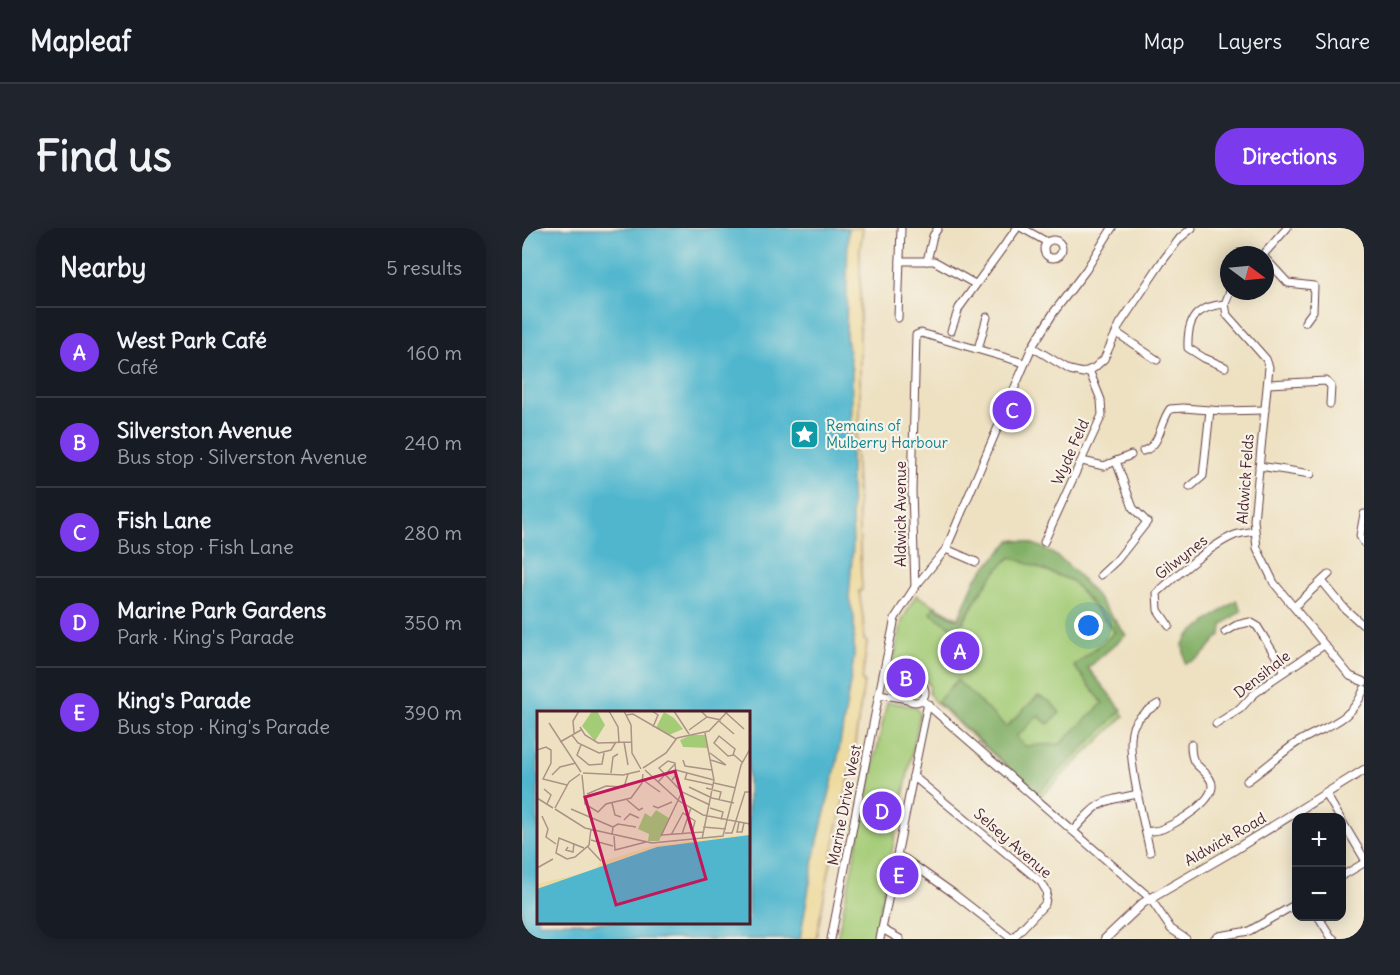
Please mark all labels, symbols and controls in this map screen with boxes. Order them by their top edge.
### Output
text: Mapleaf [30,23,131,59]
text: Map [1144,28,1184,55]
text: Layers [1217,28,1282,55]
text: Share [1315,28,1370,55]
button: Directions [1215,128,1364,185]
text: Find us [36,130,172,182]
north arrow [1220,246,1274,300]
text: Nearby [60,251,146,284]
text: 5 results [386,255,462,280]
text: West Park Café [117,326,267,354]
text: A [73,340,86,365]
text: 160 m [407,340,462,365]
text: Café [117,354,158,379]
pin: C [992,388,1032,432]
text: Silverston Avenue [117,416,292,444]
place label: Remains of Mulberry Harbour [826,416,948,452]
street label: Wyde Feld [1047,416,1093,488]
place icon: Remains of Mulberry Harbour [789,418,821,450]
text: B [73,430,86,455]
text: 240 m [404,430,462,455]
street label: Aldwick Felds [1232,433,1258,525]
text: Bus stop · Silverston Avenue [117,444,367,469]
street label: Aldwick Avenue [891,461,910,567]
text: Fish Lane [117,506,211,534]
text: C [73,520,86,545]
text: 280 m [404,520,462,545]
street label: Gilwynes [1151,530,1211,583]
text: Bus stop · Fish Lane [117,534,294,559]
text: Marine Park Gardens [117,596,326,624]
text: D [72,610,87,635]
text: 350 m [404,610,462,635]
your location [1074,611,1103,640]
text: Park · King's Parade [117,624,294,649]
pin: A [940,628,980,674]
street label: Densihale [1230,646,1294,702]
pin: B [886,656,926,700]
text: King's Parade [117,686,251,714]
text: E [74,700,85,725]
text: 390 m [404,700,462,725]
inset map [537,711,750,924]
text: Bus stop · King's Parade [117,714,330,739]
street label: Marine Drive West [823,743,865,867]
pin: D [862,788,902,834]
street label: Selsey Avenue [970,804,1056,882]
street label: Aldwick Road [1181,808,1269,870]
map controls [1292,813,1346,921]
button: + [1292,813,1346,867]
pin: E [880,852,919,898]
button: − [1292,867,1346,921]

